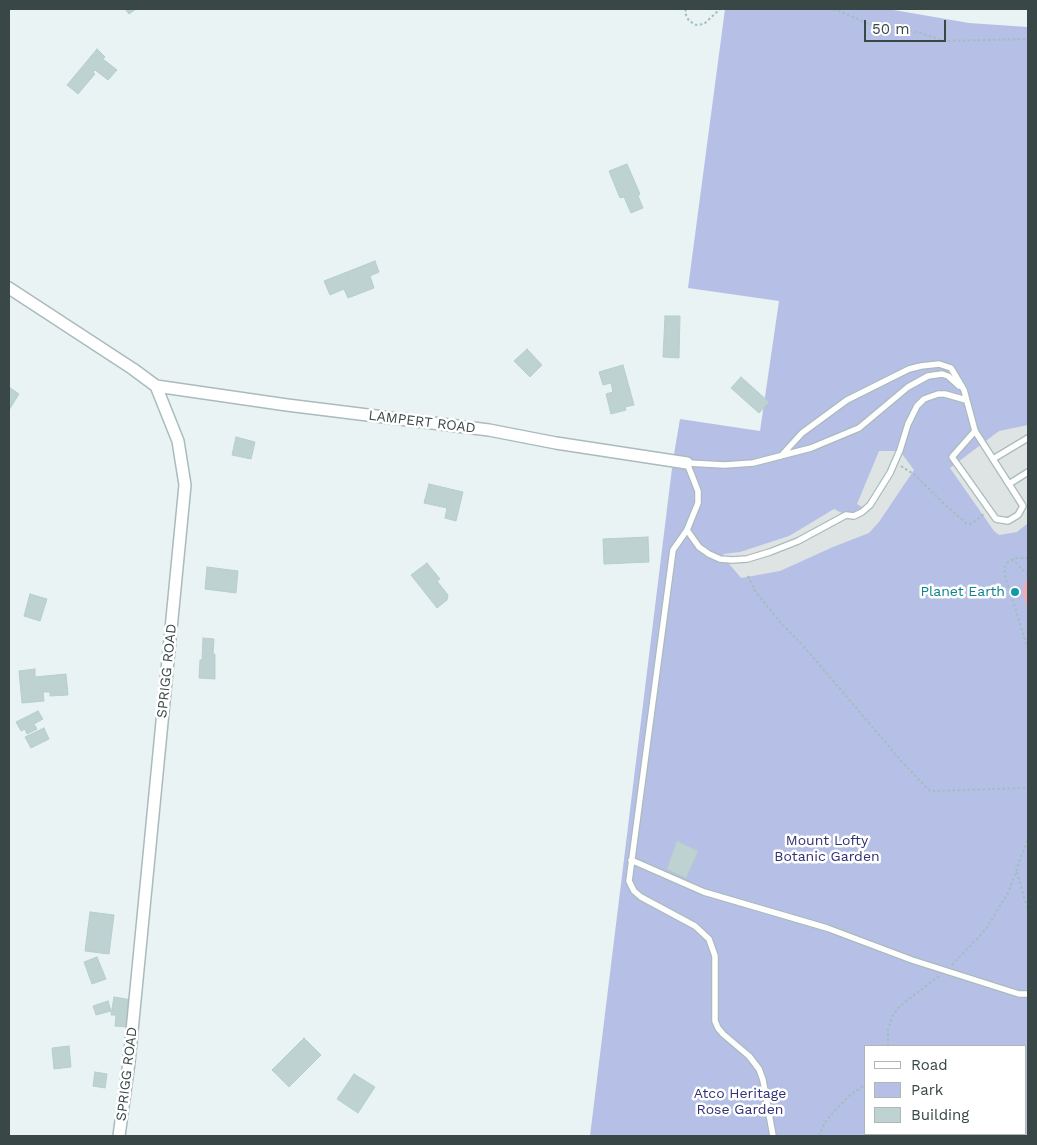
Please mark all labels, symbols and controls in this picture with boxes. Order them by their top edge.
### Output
scale bar [867,10,950,42]
text: 50 m [872,20,909,38]
street label: LAMPERT ROAD [367,407,477,437]
place label: Planet Earth [920,584,1005,600]
marker: Planet Earth [1009,586,1021,598]
street label: SPRIGG ROAD [154,623,180,719]
park label: Mount Lofty Botanic Garden [774,833,880,866]
street label: SPRIGG ROAD [113,1026,141,1122]
legend [864,1045,1027,1135]
text: Road [911,1056,948,1074]
text: Park [911,1081,943,1099]
park label: Atco Heritage Rose Garden [694,1086,786,1118]
text: Building [911,1106,969,1124]

